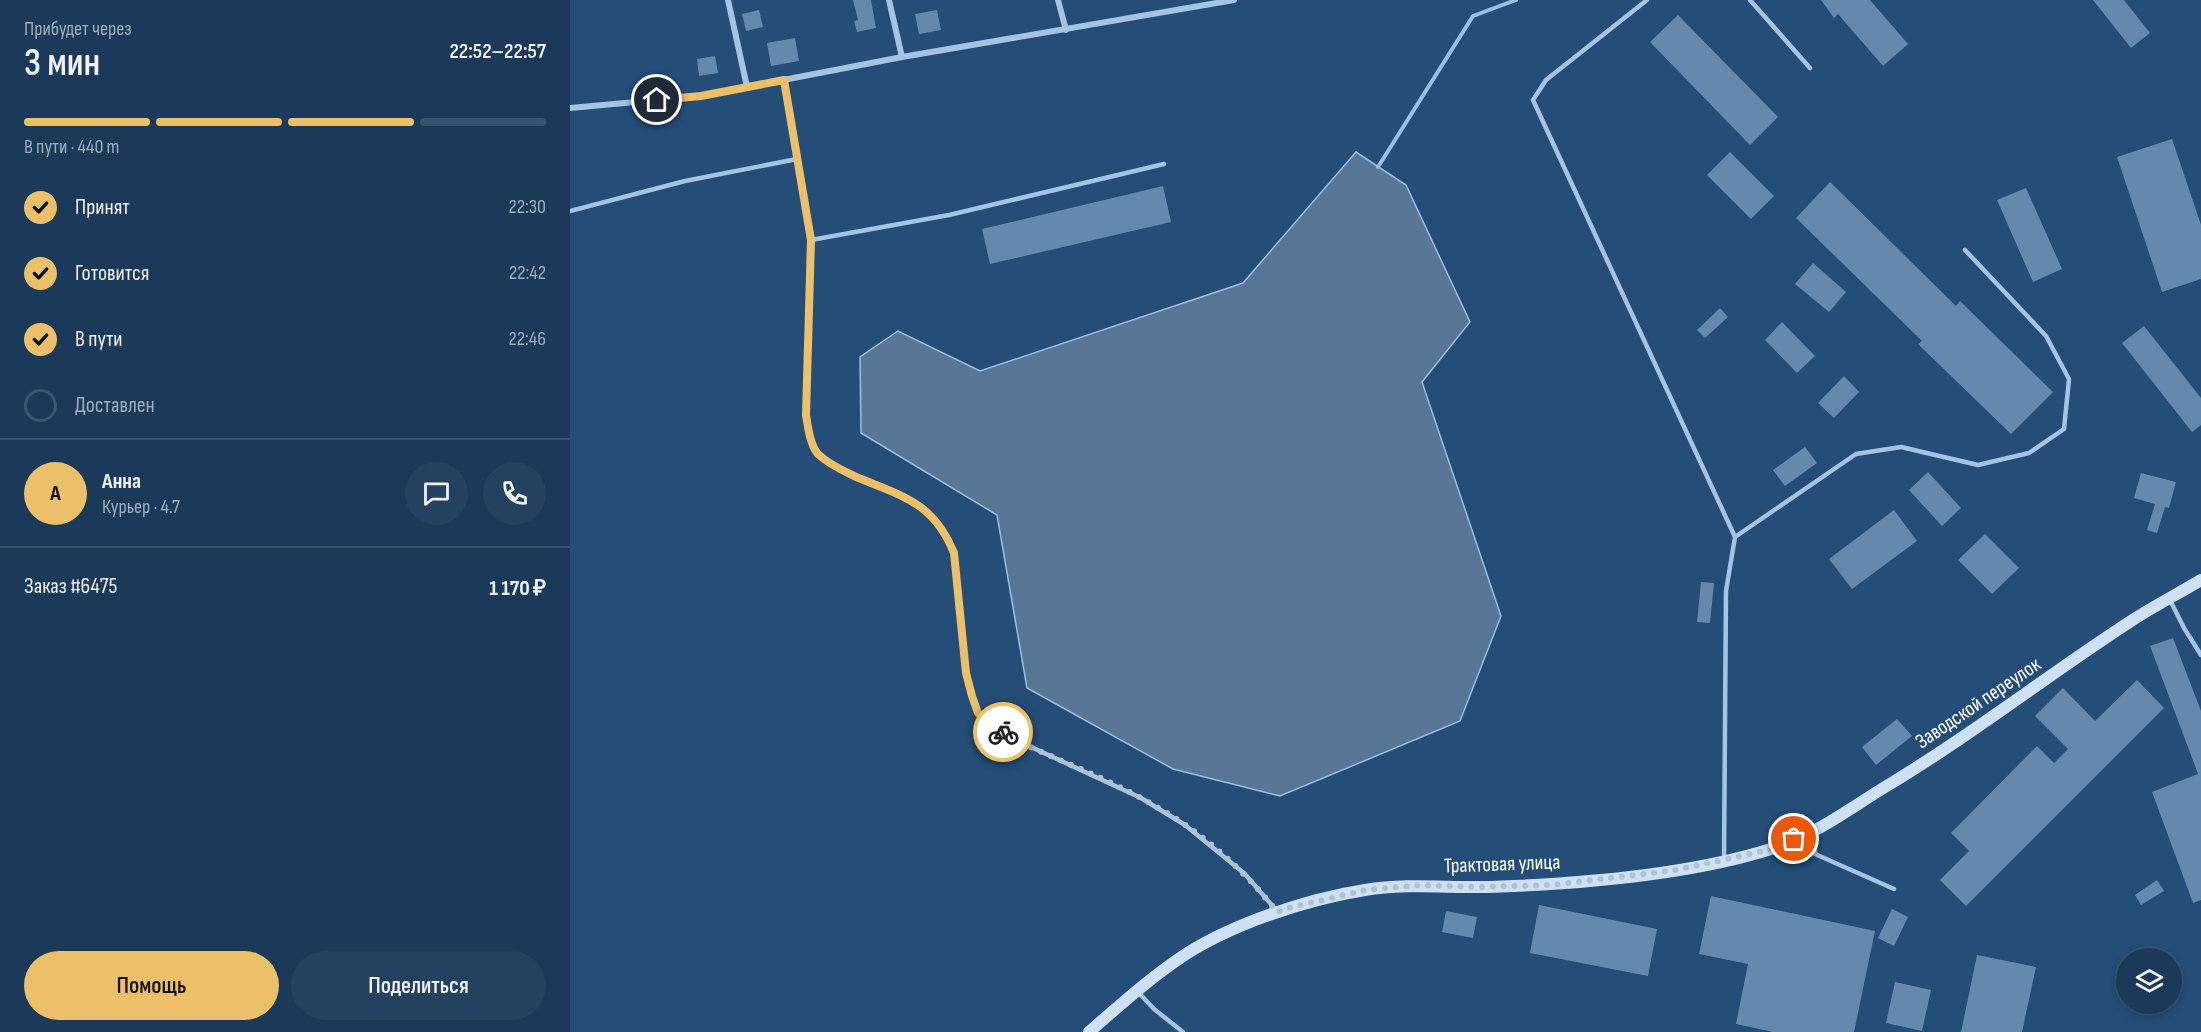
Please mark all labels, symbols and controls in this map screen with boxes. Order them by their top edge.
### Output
text: Прибудет через [24,17,132,41]
text: 22:52–22:57 [449,38,546,65]
text: 3 мин [24,40,100,87]
pin [631,74,682,125]
icon: home [640,83,673,116]
text: В пути · 440 m [24,135,119,159]
icon: check [24,191,57,224]
text: Принят [75,194,130,221]
text: 22:30 [508,195,546,219]
icon: check [24,257,57,290]
text: Готовится [75,260,149,287]
text: 22:42 [509,261,546,285]
icon: check [24,323,57,356]
text: В пути [75,326,123,353]
text: 22:46 [509,327,546,351]
text: Доставлен [75,392,155,419]
button: chat [405,462,468,525]
button: phone [483,462,546,525]
text: Анна [102,468,141,495]
text: А [50,480,61,507]
text: Курьер · 4.7 [102,495,180,519]
text: Заказ #6475 [24,573,117,600]
text: 1 170 ₽ [489,575,546,602]
street label: Заводской переулок [1911,652,2046,754]
courier [973,702,1033,762]
icon: bike [987,716,1020,749]
pin [1768,813,1819,864]
icon: bag [1777,822,1810,855]
street label: Трактовая улица [1443,849,1561,879]
map controls [2116,948,2182,1014]
button: layers [2116,948,2182,1014]
button: Помощь [24,951,279,1020]
button: Поделиться [291,951,546,1020]

